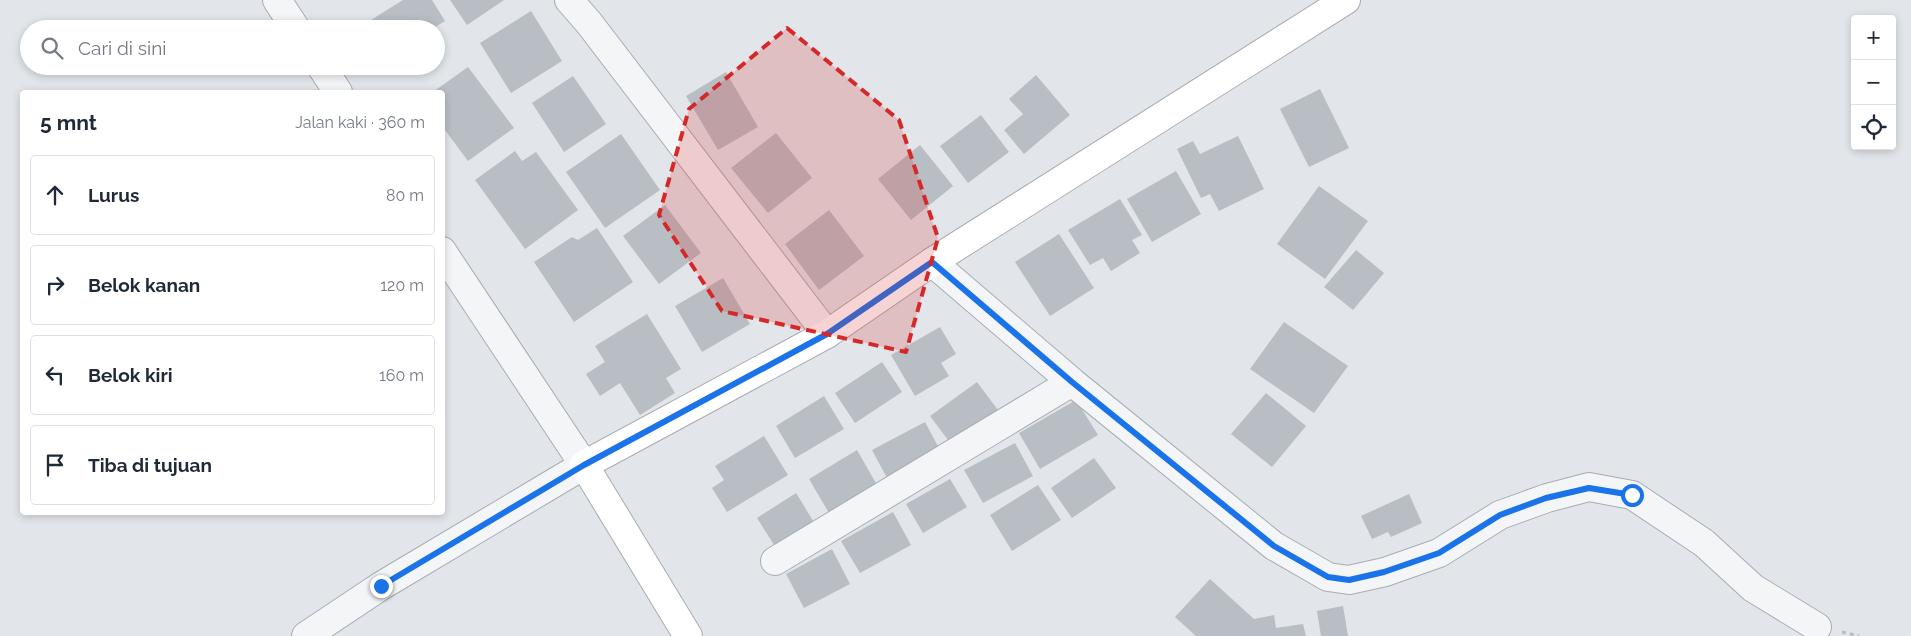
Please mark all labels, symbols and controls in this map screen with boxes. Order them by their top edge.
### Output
map controls [1851,15,1896,150]
button: + [1851,15,1896,60]
search box [20,20,445,75]
icon: search [38,34,66,62]
text: Cari di sini [78,37,166,59]
button: − [1851,60,1896,105]
button: locate [1851,105,1896,150]
text: 5 mnt [40,110,97,135]
text: Jalan kaki · 360 m [295,113,425,132]
icon: ahead [41,181,69,209]
text: Lurus [88,184,139,206]
text: 80 m [386,186,424,205]
icon: right [41,271,69,299]
text: Belok kanan [88,274,200,296]
text: 120 m [380,276,424,295]
icon: left [41,361,69,389]
text: Belok kiri [88,364,173,386]
text: 160 m [379,366,424,385]
icon: arrive [41,451,69,479]
text: Tiba di tujuan [88,454,212,476]
route start [1621,484,1644,507]
route end [370,575,393,598]

